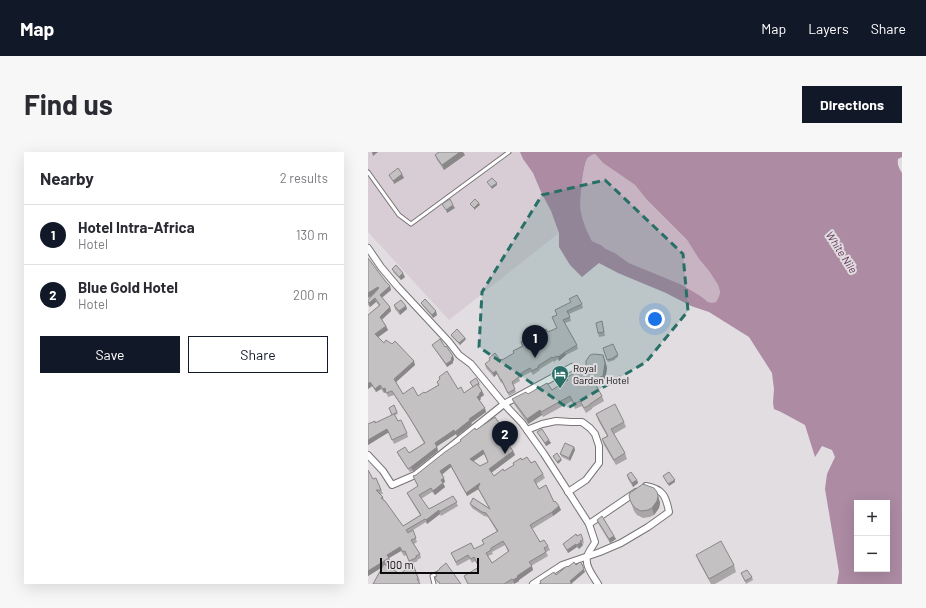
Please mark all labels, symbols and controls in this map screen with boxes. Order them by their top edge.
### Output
text: Map [20,17,54,40]
text: Map [761,20,786,37]
text: Layers [808,20,849,37]
text: Share [871,20,906,37]
button: Directions [802,86,902,123]
text: Find us [24,87,113,121]
text: Nearby [40,168,94,188]
text: 2 results [280,170,328,186]
text: Hotel Intra-Africa [78,218,195,236]
text: 1 [51,227,55,243]
text: 130 m [296,227,328,243]
water label: White Nile [824,229,861,276]
text: Hotel [78,236,108,252]
text: Blue Gold Hotel [78,278,178,296]
text: 2 [49,287,57,303]
text: 200 m [293,287,328,303]
text: Hotel [78,296,108,312]
your location [645,309,665,329]
pin: 1 [522,325,548,358]
button: Save [40,336,180,373]
button: Share [188,336,328,373]
place label: Royal Garden Hotel [573,362,629,386]
hotel icon: Royal Garden Hotel [550,364,570,389]
pin: 2 [492,421,518,454]
map controls [854,500,890,572]
button: + [854,500,890,536]
button: − [854,536,890,572]
scale bar [380,556,479,575]
text: 100 m [386,558,414,571]

